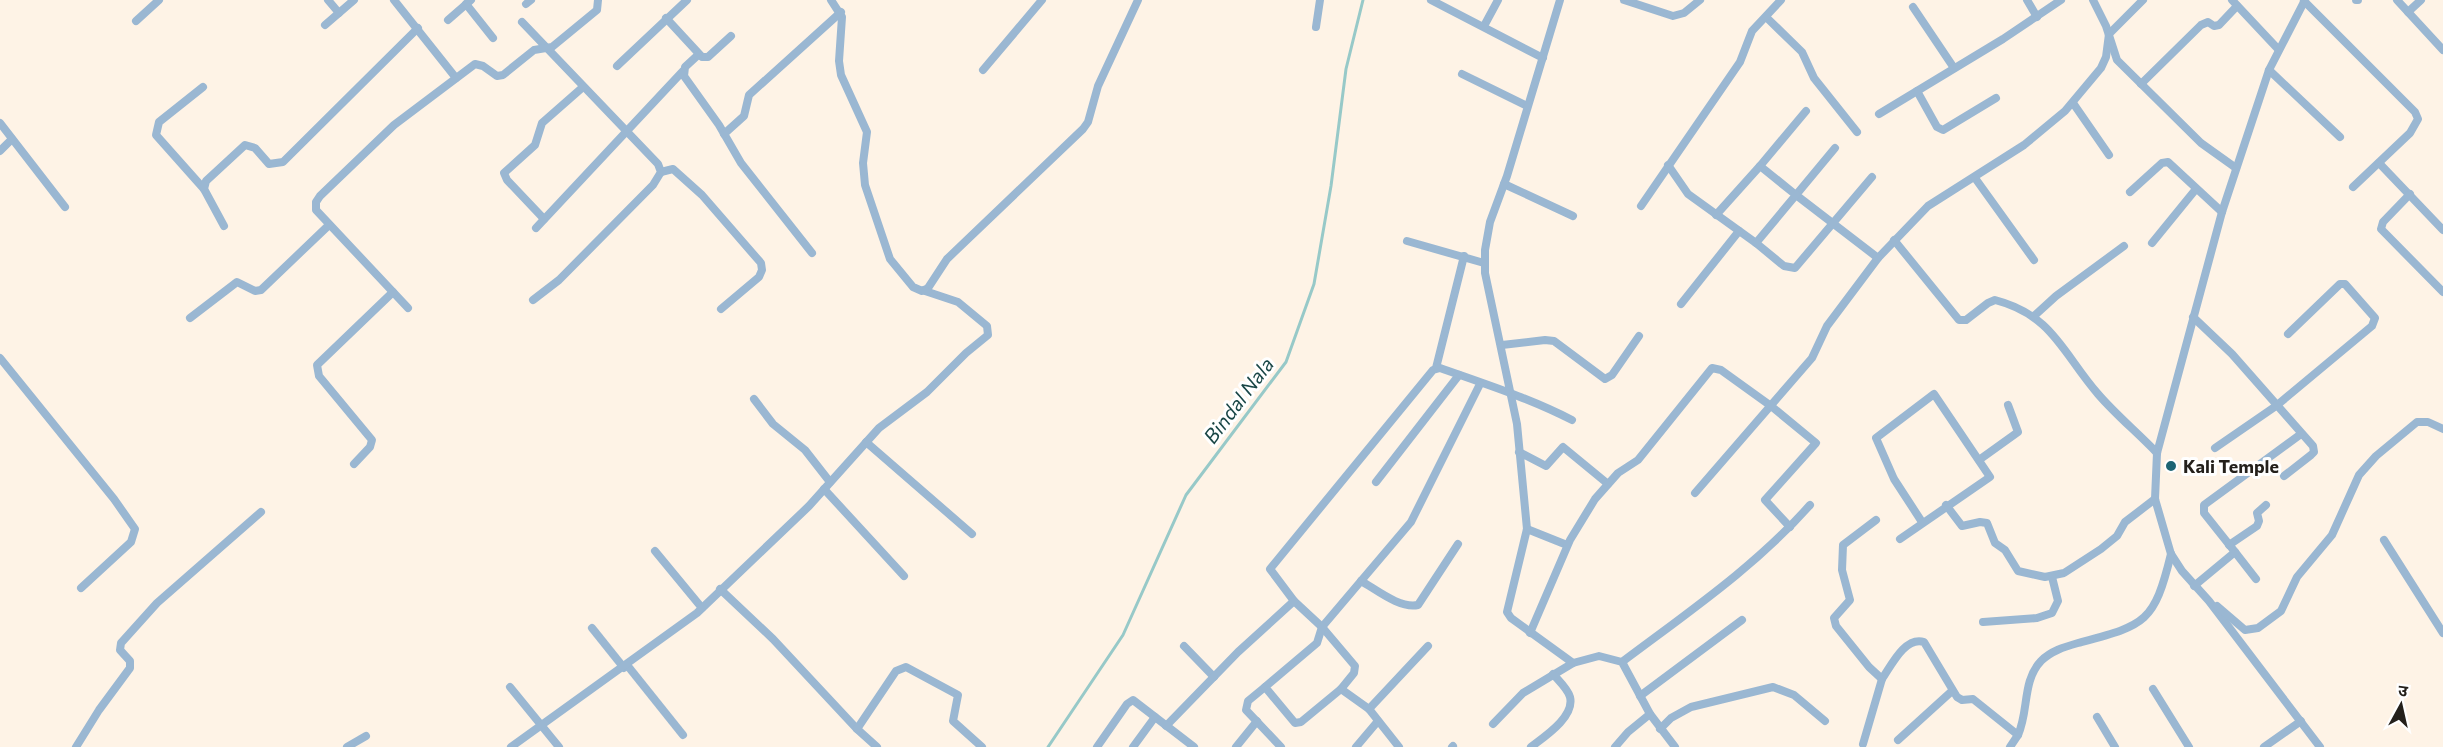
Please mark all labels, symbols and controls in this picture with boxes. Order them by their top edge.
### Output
water label: Bindal Nala [1198,352,1278,448]
place label: Kali Temple [2183,455,2279,477]
marker: Kali Temple [2164,459,2178,473]
north arrow [2371,675,2431,735]
text: उ [2397,680,2410,700]

